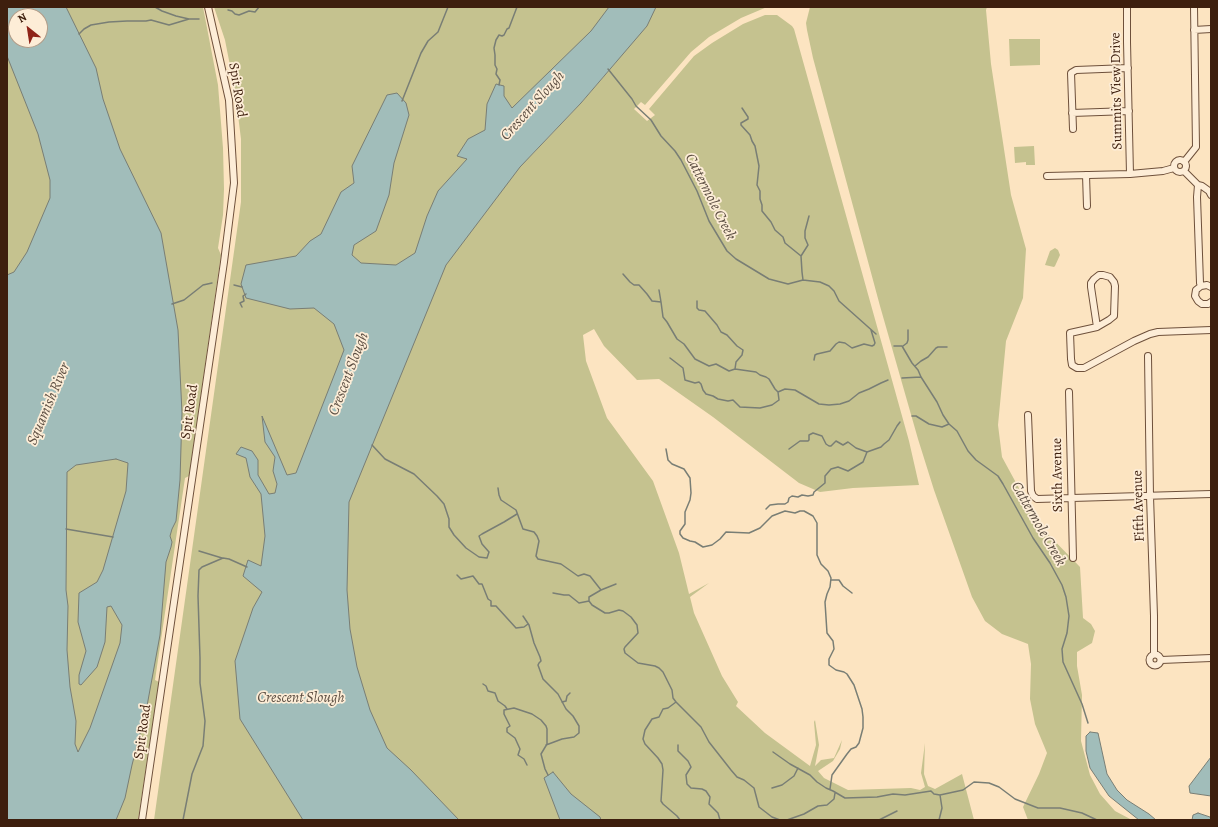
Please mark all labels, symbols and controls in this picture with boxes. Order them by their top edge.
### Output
north arrow [8,8,48,48]
text: N [15,10,29,27]
street label: Summits View Drive [1108,32,1126,150]
street label: Spit Road [224,61,250,119]
water label: Crescent Slough [497,67,569,145]
water label: Cattermole Creek [681,151,739,243]
water label: Crescent Slough [325,330,373,418]
water label: Squamish River [24,360,74,448]
street label: Spit Road [178,383,202,441]
street label: Sixth Avenue [1049,438,1067,512]
street label: Fifth Avenue [1129,470,1149,542]
water label: Cattermole Creek [1007,479,1069,569]
water label: Crescent Slough [257,689,345,707]
street label: Spit Road [131,703,155,761]

